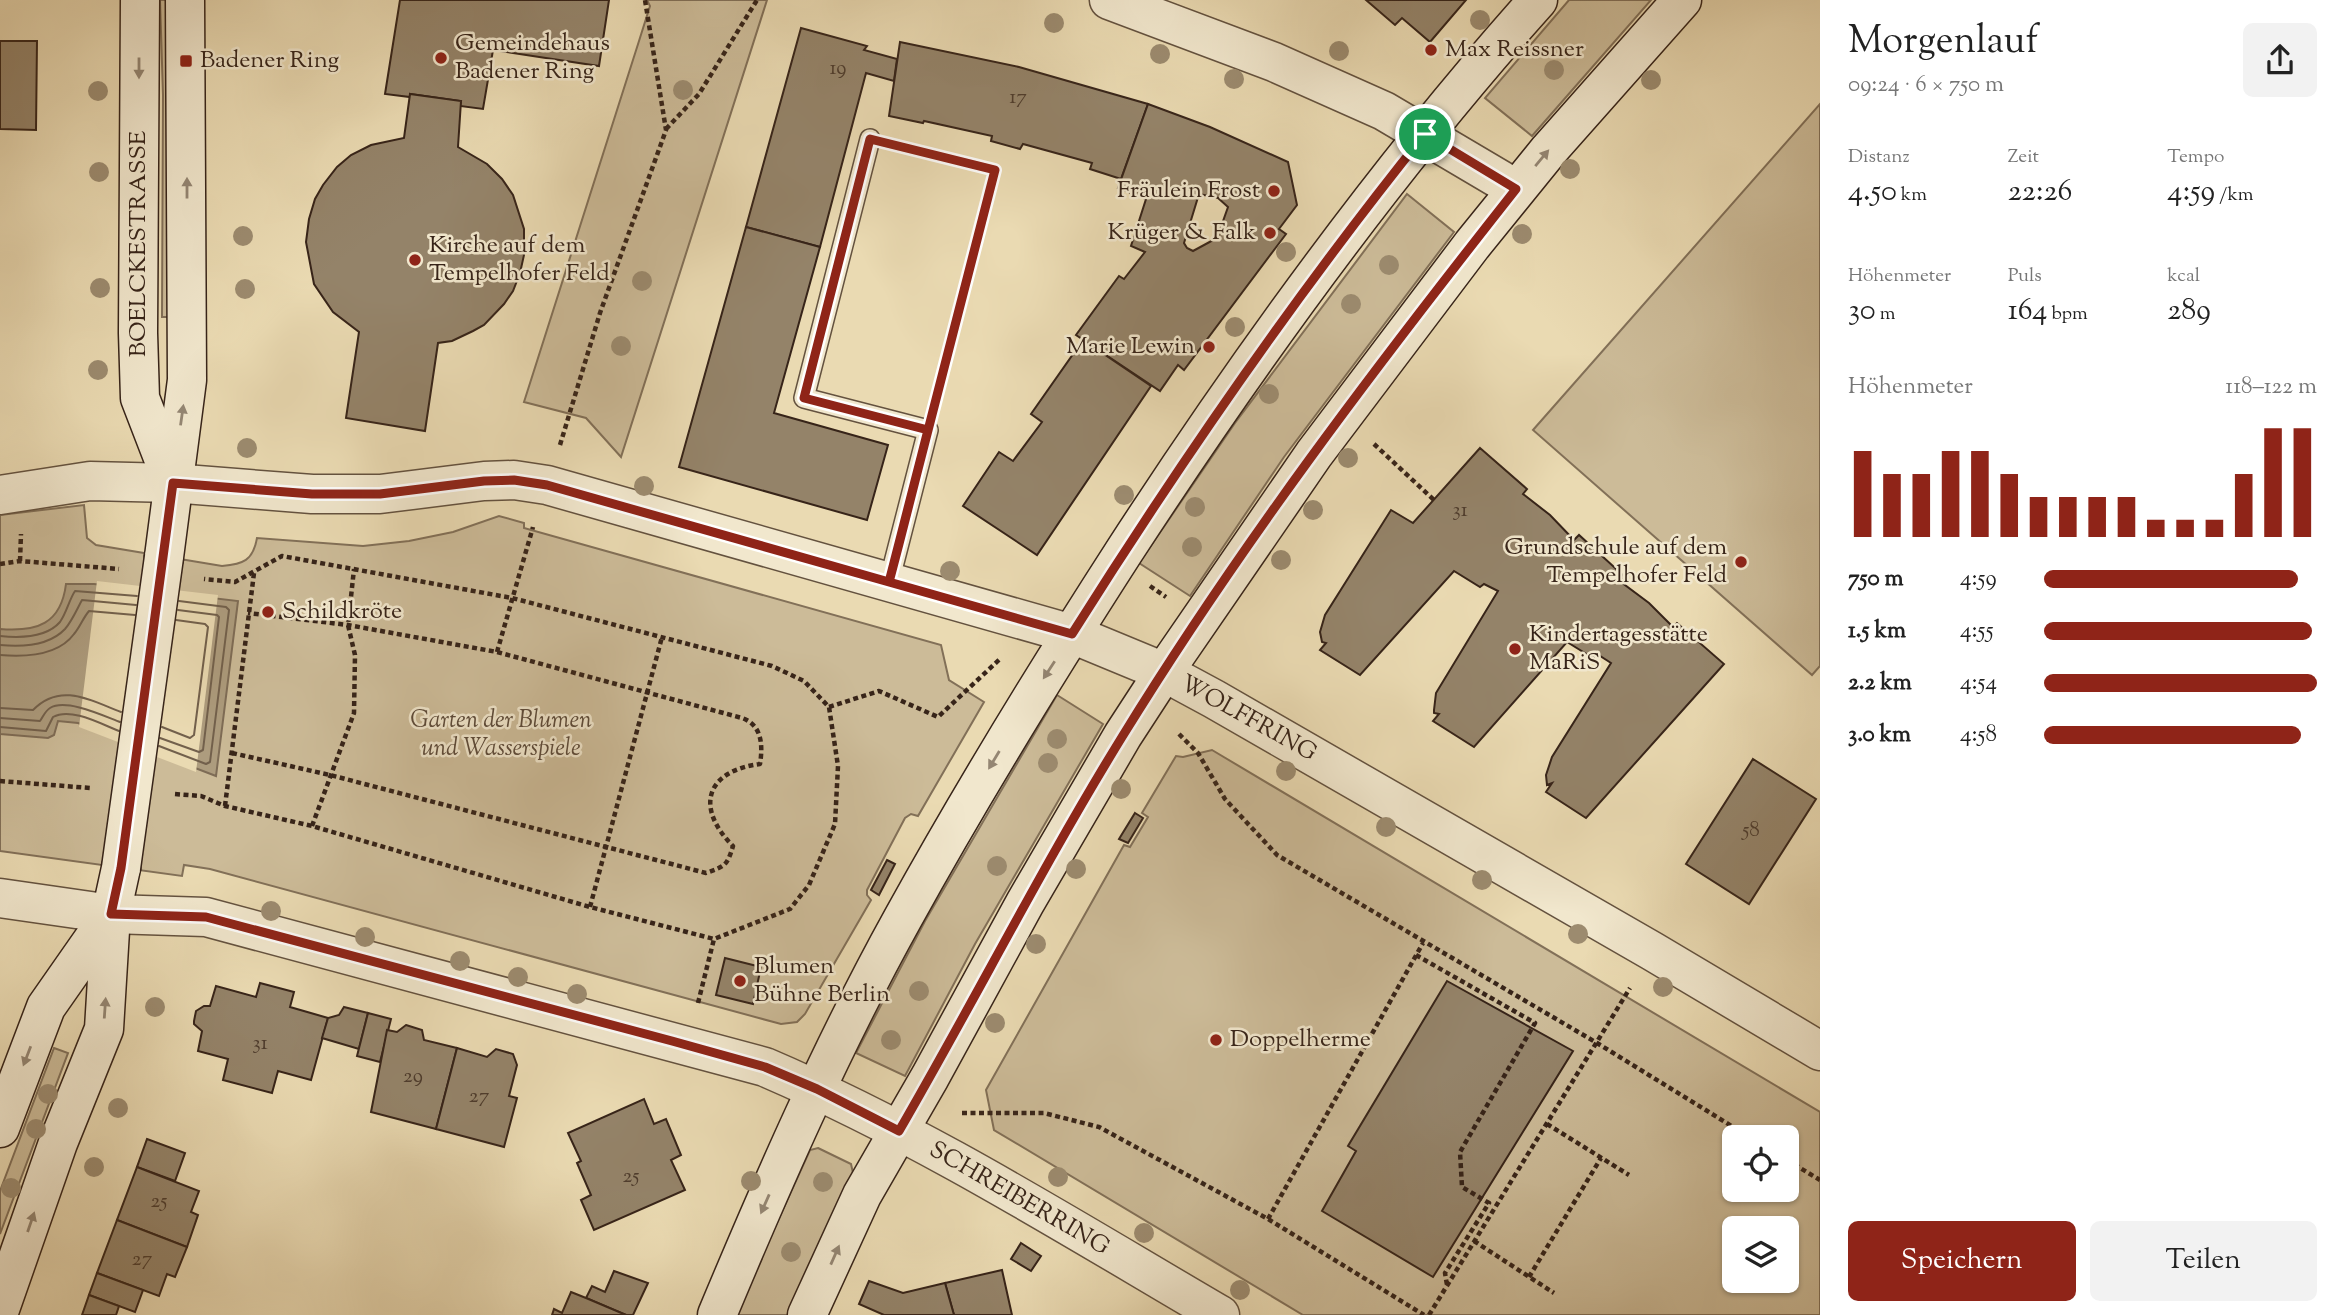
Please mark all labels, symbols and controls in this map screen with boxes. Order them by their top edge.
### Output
text: Morgenlauf [1848,16,2039,70]
button: share [2243,23,2317,97]
place label: Gemeindehaus Badener Ring [455,27,610,89]
place label: Max Reissner [1445,33,1584,67]
marker: Max Reissner [1423,42,1439,58]
place label: Badener Ring [200,44,340,78]
marker: Gemeindehaus Badener Ring [433,50,449,66]
marker: Badener Ring [178,53,194,69]
house number: 19 [829,54,847,84]
one-way arrow [133,57,145,79]
text: 09:24 · 6 × 750 m [1848,69,2004,102]
house number: 17 [1009,83,1027,113]
pin [1395,104,1455,164]
icon: arrive [1406,115,1444,153]
street label: BOELCKESTRASSE [122,130,156,357]
text: Distanz [1848,144,1910,171]
text: Zeit [2008,144,2039,171]
text: Tempo [2167,144,2224,171]
one-way arrow [1534,149,1550,167]
text: 4.50 [1848,171,1897,214]
text: 22:26 [2008,171,2073,214]
text: 4:59 [2167,171,2215,214]
place label: Fräulein Frost [1117,174,1260,208]
one-way arrow [181,177,192,199]
text: km [1897,182,1927,209]
text: /km [2215,182,2254,209]
marker: Fräulein Frost [1266,183,1282,199]
place label: Krüger & Falk [1108,216,1256,250]
marker: Krüger & Falk [1262,225,1278,241]
place label: Kirche auf dem Tempelhofer Feld [429,229,610,291]
marker: Kirche auf dem Tempelhofer Feld [407,252,423,268]
text: Höhenmeter [1848,263,1951,290]
text: Puls [2008,263,2042,290]
text: kcal [2167,263,2200,290]
text: 30 [1848,290,1876,333]
text: 164 [2008,290,2047,333]
text: 289 [2167,290,2211,333]
text: m [1876,301,1896,328]
text: bpm [2047,301,2088,328]
place label: Marie Lewin [1066,330,1195,364]
marker: Marie Lewin [1201,339,1217,355]
text: Höhenmeter [1848,371,1973,404]
text: 118–122 m [2225,371,2317,404]
one-way arrow [177,404,188,426]
house number: 31 [1452,496,1468,526]
place label: Grundschule auf dem Tempelhofer Feld [1504,531,1727,593]
marker: Grundschule auf dem Tempelhofer Feld [1733,554,1749,570]
text: 750 m [1848,563,1903,596]
text: 4:59 [1960,563,1997,596]
place label: Schildkröte [282,595,402,629]
marker: Schildkröte [260,604,276,620]
text: 1.5 km [1848,615,1906,648]
text: 4:55 [1960,615,1994,648]
place label: Kindertagesstätte MaRiS [1529,618,1708,680]
marker: Kindertagesstätte MaRiS [1507,641,1523,657]
one-way arrow [1042,660,1055,680]
street label: WOLFFRING [1174,667,1322,771]
text: 2.2 km [1848,667,1912,700]
text: 4:54 [1960,667,1997,700]
park label: Garten der Blumen und Wasserspiele [410,704,592,766]
text: 3.0 km [1848,719,1911,752]
text: 4:58 [1960,719,1997,752]
one-way arrow [987,751,1000,770]
house number: 58 [1741,816,1760,846]
place label: Blumen Bühne Berlin [754,950,890,1012]
marker: Blumen Bühne Berlin [732,973,748,989]
one-way arrow [100,997,111,1019]
place label: Doppelherme [1230,1023,1371,1057]
house number: 31 [252,1029,268,1059]
marker: Doppelherme [1208,1032,1224,1048]
one-way arrow [22,1046,33,1067]
house number: 29 [403,1062,423,1092]
house number: 27 [469,1082,490,1112]
map controls [1722,1125,1799,1293]
button: locate [1722,1125,1799,1202]
street label: SCHREIBERRING [923,1134,1115,1264]
house number: 25 [622,1162,640,1192]
house number: 25 [150,1187,168,1217]
one-way arrow [759,1194,770,1215]
one-way arrow [26,1211,37,1232]
button: layers [1722,1216,1799,1293]
button: Speichern [1848,1221,2076,1301]
button: Teilen [2090,1221,2317,1301]
house number: 27 [132,1245,153,1275]
one-way arrow [829,1245,841,1265]

